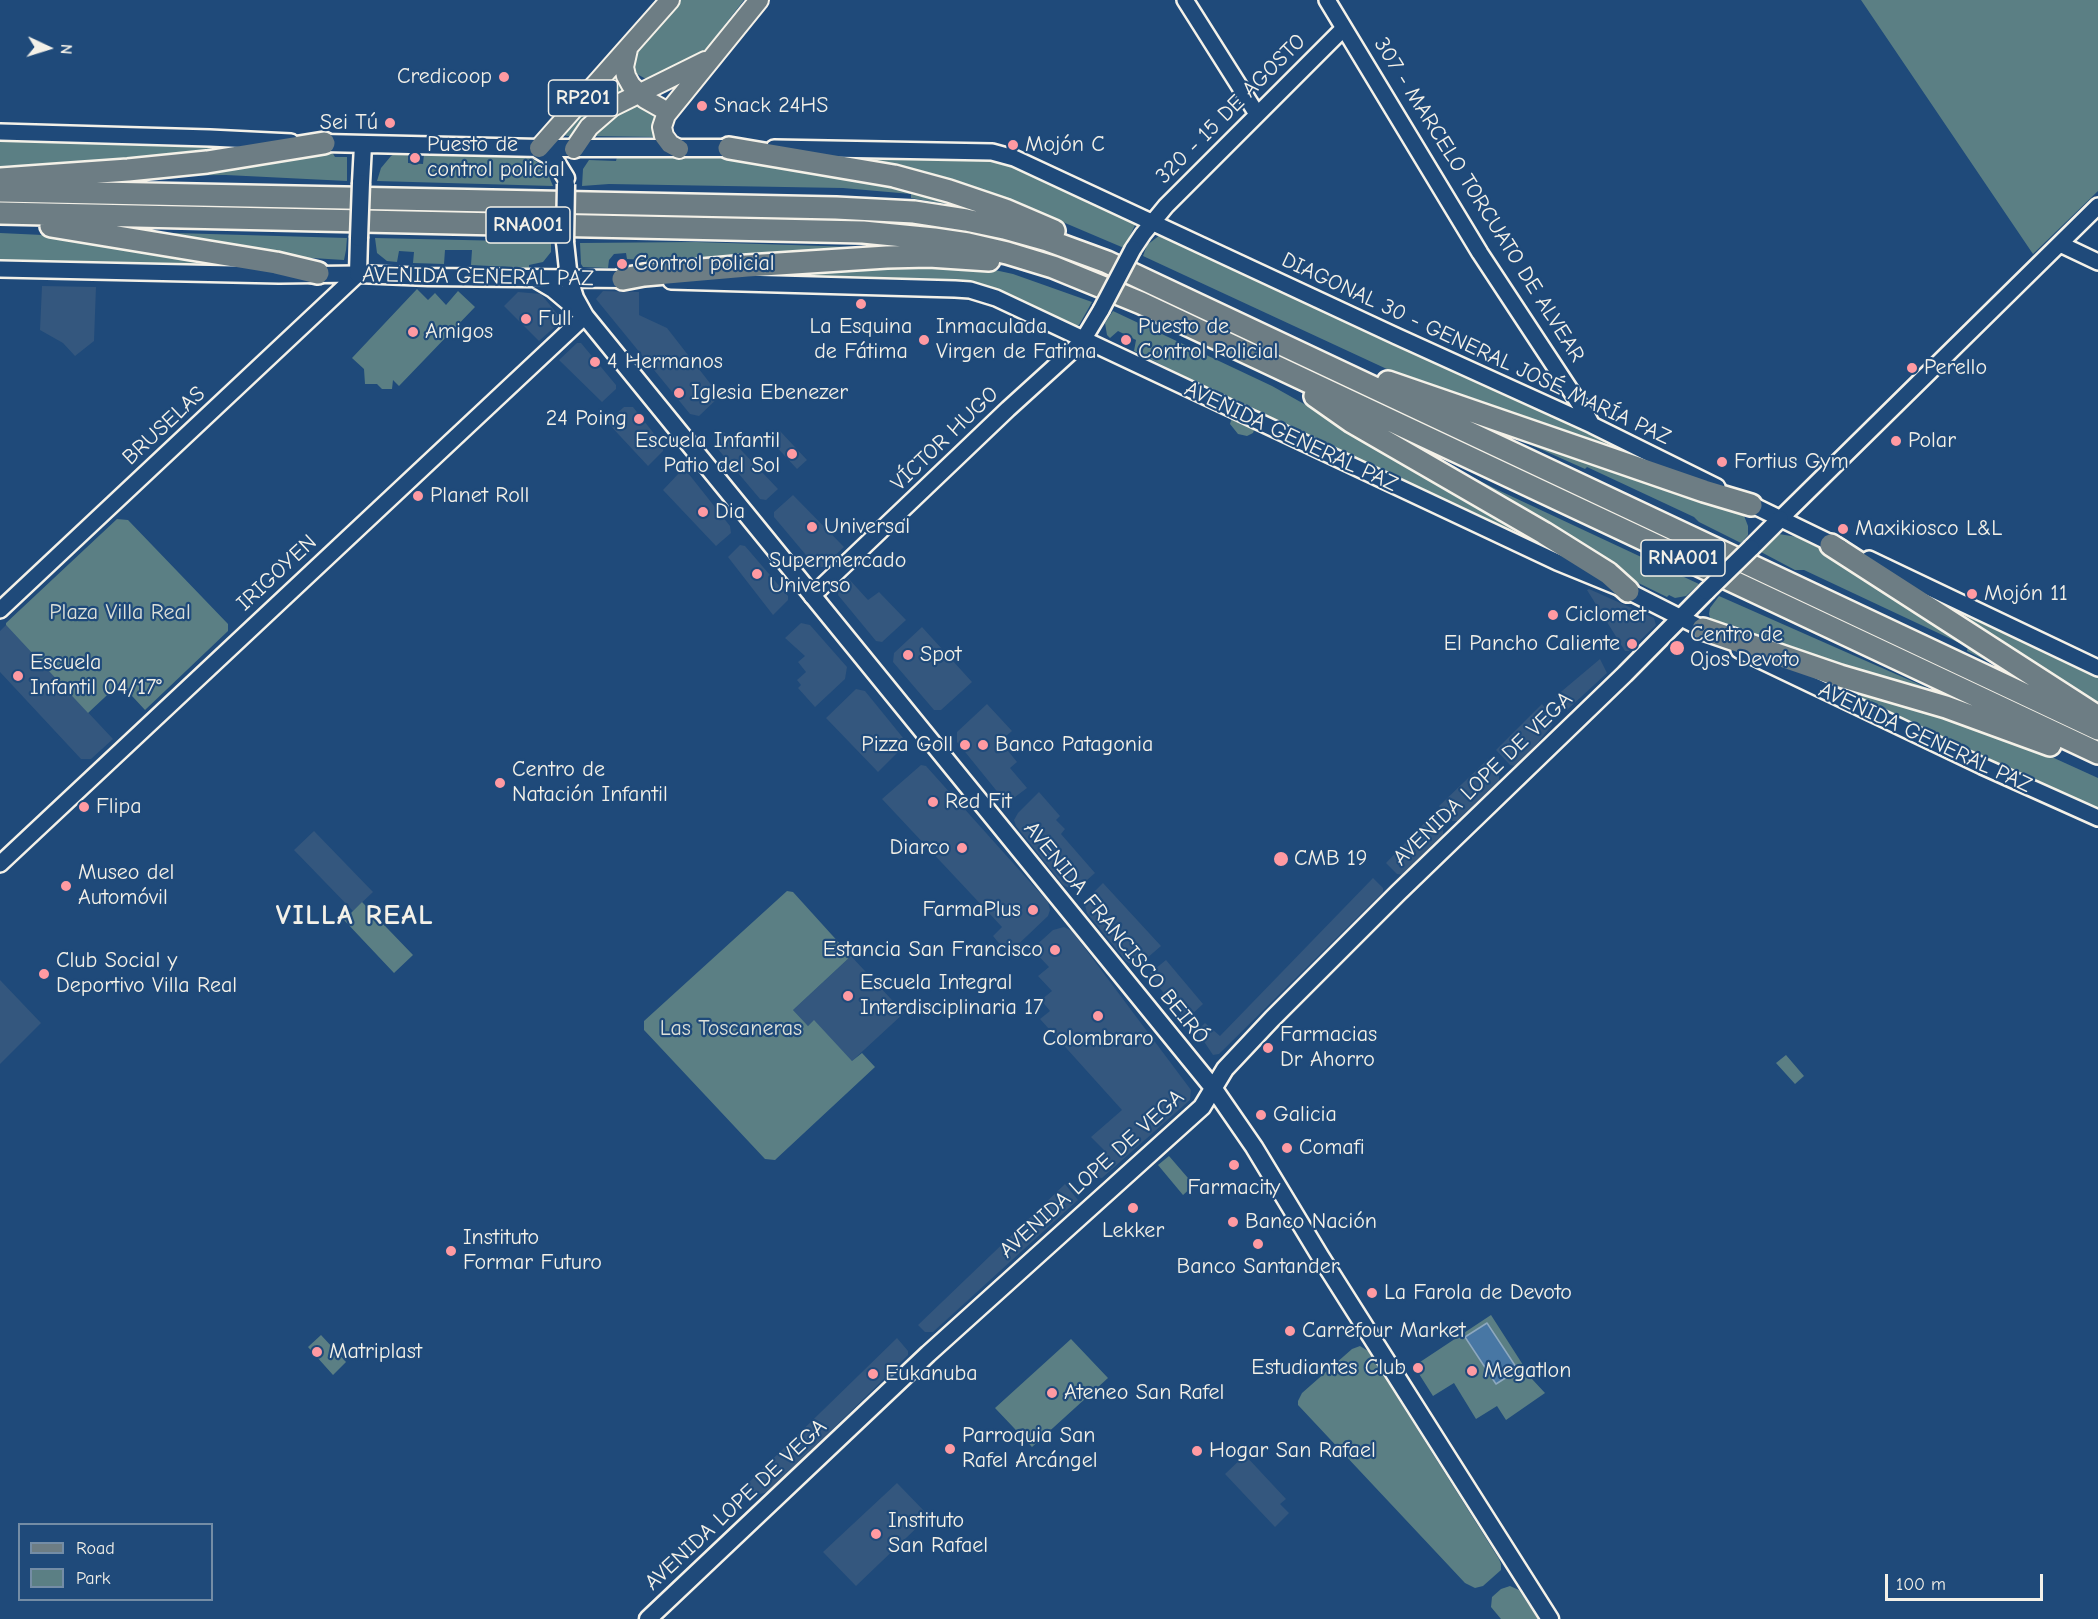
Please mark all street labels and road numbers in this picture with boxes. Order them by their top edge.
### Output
street label: 320 - 15 DE AGOSTO [1151,29,1311,189]
street label: 307 - MARCELO TORCUATO DE ALVEAR [1368,33,1590,367]
road number: RP201 [548,80,618,116]
road number: RNA001 [486,207,570,243]
street label: DIAGONAL 30 - GENERAL JOSÉ MARÍA PAZ [1277,247,1675,451]
street label: AVENIDA GENERAL PAZ [362,262,594,292]
street label: AVENIDA GENERAL PAZ [1180,376,1402,498]
street label: BRUSELAS [117,381,211,471]
street label: VÍCTOR HUGO [886,381,1004,497]
street label: IRIGOYEN [232,529,322,617]
road number: RNA001 [1641,540,1725,576]
street label: AVENIDA GENERAL PAZ [1814,677,2036,799]
street label: AVENIDA LOPE DE VEGA [1388,686,1578,872]
street label: AVENIDA FRANCISCO BEIRÓ [1018,816,1214,1050]
street label: AVENIDA LOPE DE VEGA [994,1084,1190,1264]
street label: AVENIDA LOPE DE VEGA [640,1414,832,1596]

